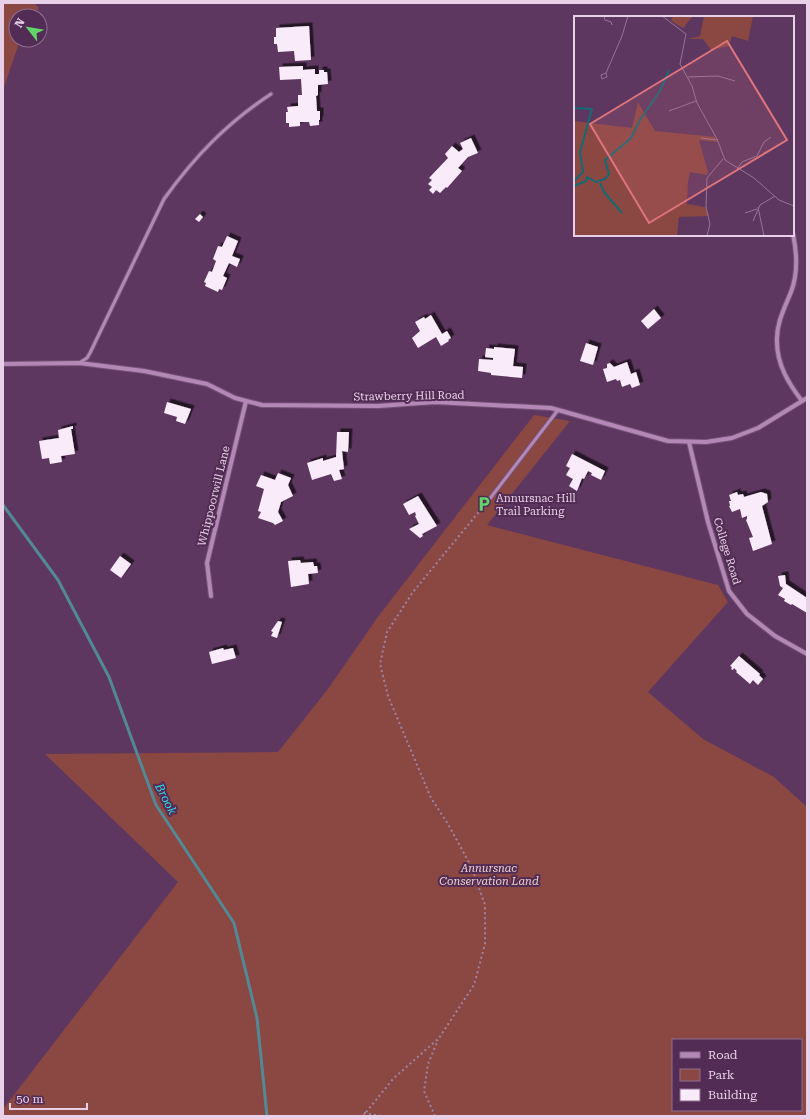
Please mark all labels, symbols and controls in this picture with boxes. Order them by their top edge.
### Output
north arrow [8,8,48,48]
text: N [12,16,28,30]
inset map [574,16,794,236]
street label: Strawberry Hill Road [353,389,465,403]
street label: Whippoorwill Lane [195,445,233,547]
place label: Annursnac Hill Trail Parking [496,492,576,518]
parking icon: Annursnac Hill Trail Parking [475,495,493,513]
street label: College Road [711,516,743,586]
water label: Brook [152,780,180,817]
park label: Annursnac Conservation Land [439,862,539,888]
legend [672,1039,802,1111]
text: Road [708,1048,738,1062]
text: Park [708,1068,735,1082]
scale bar [10,1085,87,1111]
text: Building [708,1088,757,1102]
text: 50 m [16,1092,43,1106]

